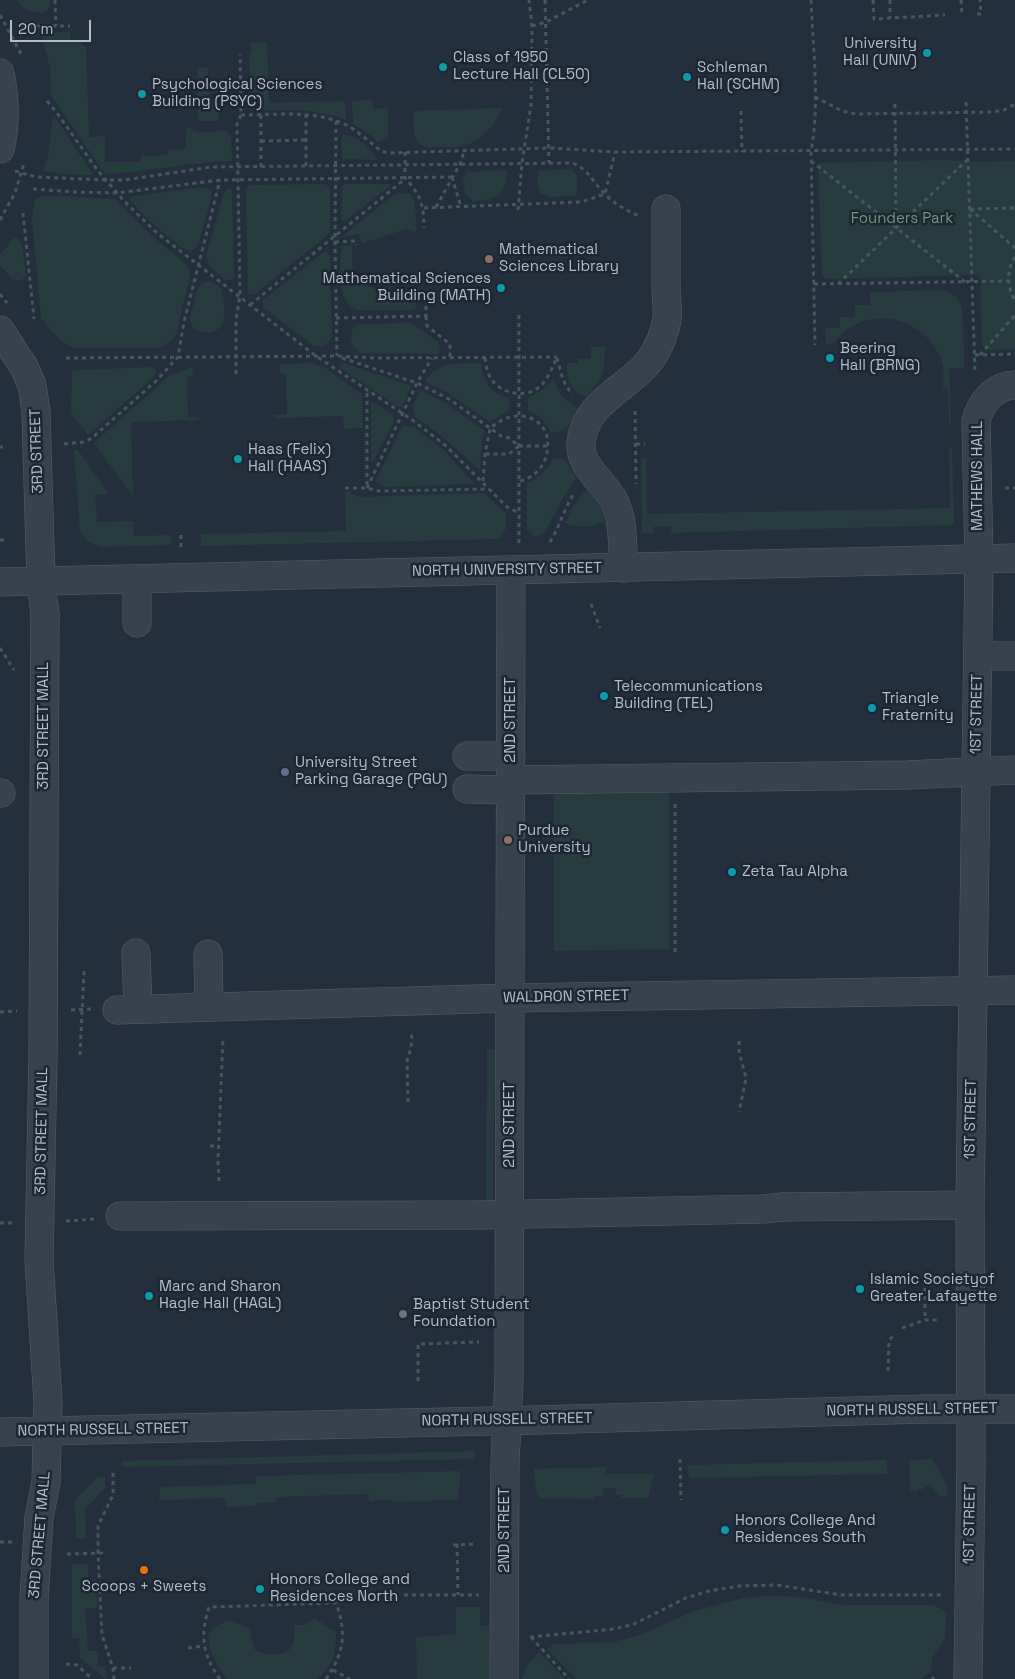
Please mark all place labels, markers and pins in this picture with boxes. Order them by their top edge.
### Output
place label: University Hall (UNIV) [843,35,917,70]
marker: University Hall (UNIV) [921,47,933,59]
place label: Class of 1950 Lecture Hall (CL50) [453,49,590,84]
place label: Schleman Hall (SCHM) [697,59,780,94]
marker: Class of 1950 Lecture Hall (CL50) [437,61,449,73]
marker: Schleman Hall (SCHM) [681,71,693,83]
place label: Psychological Sciences Building (PSYC) [152,76,322,111]
marker: Psychological Sciences Building (PSYC) [136,88,148,100]
place label: Mathematical Sciences Library [499,241,619,276]
marker: Mathematical Sciences Library [483,253,495,265]
place label: Mathematical Sciences Building (MATH) [322,270,491,305]
marker: Mathematical Sciences Building (MATH) [495,282,507,294]
place label: Beering Hall (BRNG) [840,340,920,375]
marker: Beering Hall (BRNG) [824,352,836,364]
place label: Haas (Felix) Hall (HAAS) [248,441,331,476]
marker: Haas (Felix) Hall (HAAS) [232,453,244,465]
place label: Telecommunications Building (TEL) [614,678,763,713]
marker: Telecommunications Building (TEL) [598,690,610,702]
place label: Triangle Fraternity [882,690,954,725]
marker: Triangle Fraternity [866,702,878,714]
place label: University Street Parking Garage (PGU) [295,754,448,789]
marker: University Street Parking Garage (PGU) [279,766,291,778]
place label: Purdue University [518,822,591,857]
marker: Purdue University [502,834,514,846]
place label: Zeta Tau Alpha [742,863,848,881]
marker: Zeta Tau Alpha [726,866,738,878]
place label: Islamic Societyof Greater Lafayette [870,1271,997,1306]
place label: Marc and Sharon Hagle Hall (HAGL) [159,1278,281,1313]
marker: Islamic Societyof Greater Lafayette [854,1283,866,1295]
marker: Marc and Sharon Hagle Hall (HAGL) [143,1290,155,1302]
place label: Baptist Student Foundation [413,1296,530,1331]
marker: Baptist Student Foundation [397,1308,409,1320]
place label: Honors College And Residences South [735,1512,876,1547]
marker: Honors College And Residences South [719,1524,731,1536]
marker: Scoops + Sweets [138,1564,150,1576]
place label: Honors College and Residences North [270,1571,410,1606]
place label: Scoops + Sweets [82,1578,206,1596]
marker: Honors College and Residences North [254,1583,266,1595]

